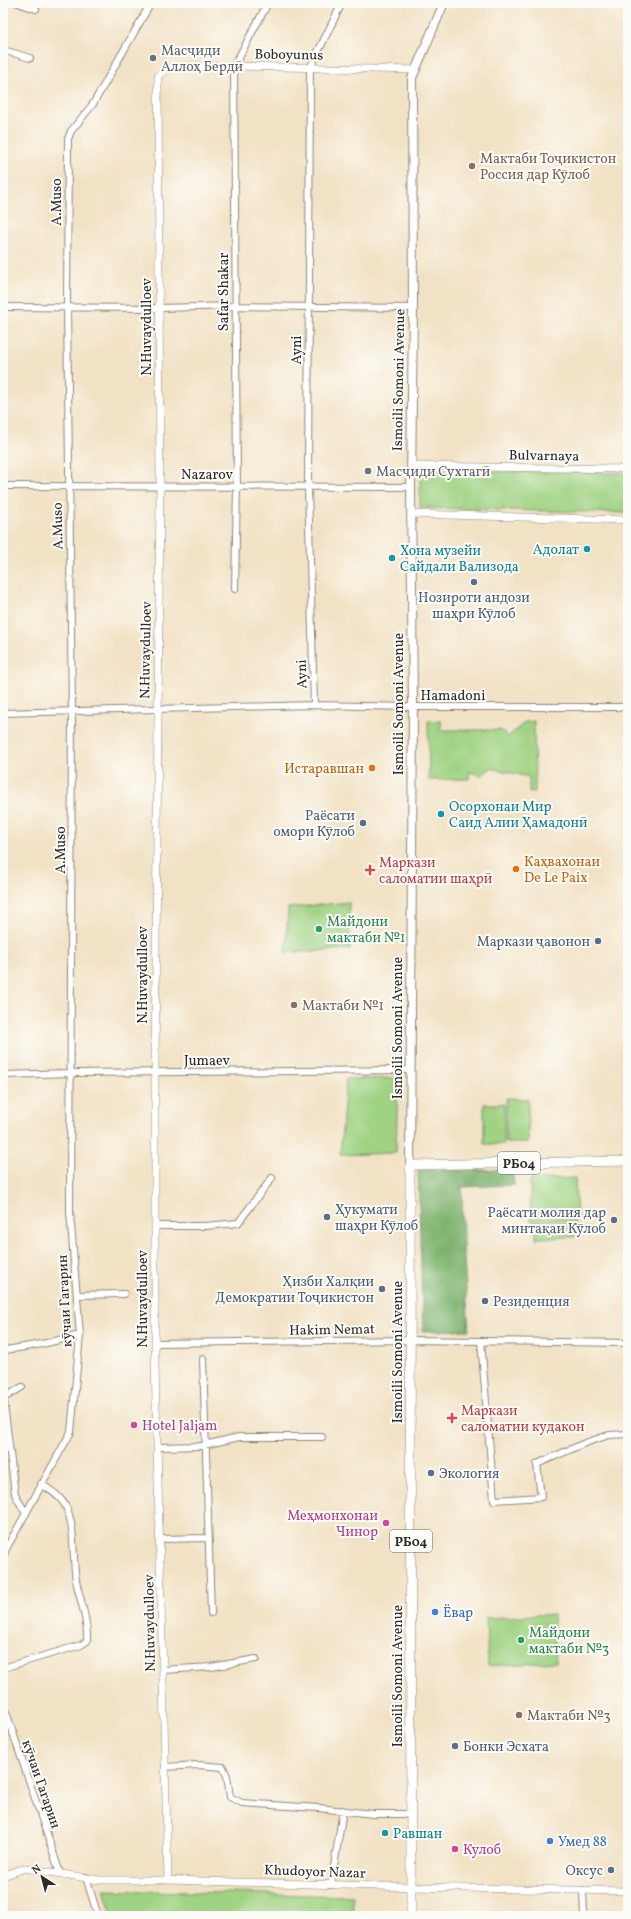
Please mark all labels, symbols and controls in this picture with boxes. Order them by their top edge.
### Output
place label: Масҷиди Аллоҳ Бердӣ [161,42,244,77]
street label: Boboyunus [254,45,323,66]
marker: Масҷиди Аллоҳ Бердӣ [148,53,158,63]
place label: Мактаби Тоҷикистон Россия дар Кӯлоб [480,150,617,185]
marker: Мактаби Тоҷикистон Россия дар Кӯлоб [467,161,477,171]
street label: A.Muso [48,178,67,226]
street label: Safar Shakar [215,253,234,331]
street label: N.Huvaydulloev [138,278,157,376]
street label: Ismoili Somoni Avenue [389,308,410,451]
street label: Ayni [288,335,307,365]
street label: Bulvarnaya [509,446,579,467]
place label: Масҷиди Сухтагӣ [376,463,491,482]
street label: Nazarov [181,466,234,485]
marker: Масҷиди Сухтагӣ [363,466,373,476]
street label: A.Muso [49,502,68,550]
place label: Адолат [533,541,579,560]
place label: Хона музейи Сайдали Вализода [400,542,519,577]
marker: Адолат [582,544,592,554]
marker: Хона музейи Сайдали Вализода [387,553,397,563]
marker: Нозироти андози шаҳри Кӯлоб [469,577,479,587]
place label: Нозироти андози шаҳри Кӯлоб [418,589,530,624]
street label: N.Huvaydulloev [136,600,157,699]
street label: Ismoili Somoni Avenue [390,632,409,775]
street label: Ayni [292,659,313,689]
street label: Hamadoni [421,687,485,706]
place label: Истаравшан [284,760,364,779]
marker: Истаравшан [367,763,377,773]
place label: Осорхонаи Мир Саид Алии Ҳамадонӣ [449,798,588,833]
place label: Раёсати омори Кӯлоб [273,807,355,842]
marker: Осорхонаи Мир Саид Алии Ҳамадонӣ [436,809,446,819]
marker: Раёсати омори Кӯлоб [358,818,368,828]
street label: A.Muso [52,826,71,874]
place label: Каҳвахонаи De Le Paix [524,853,601,888]
place label: Маркази саломатии шаҳрӣ [379,854,493,889]
marker: Маркази саломатии шаҳрӣ [364,864,376,876]
marker: Каҳвахонаи De Le Paix [511,864,521,874]
place label: Майдони мактаби №1 [327,913,406,948]
marker: Майдони мактаби №1 [314,924,324,934]
street label: N.Huvaydulloev [134,926,153,1024]
place label: Маркази ҷавонон [477,933,590,952]
marker: Маркази ҷавонон [593,936,603,946]
street label: Ismoili Somoni Avenue [389,956,408,1099]
place label: Мактаби №1 [302,997,384,1016]
marker: Мактаби №1 [289,1000,299,1010]
street label: Jumaev [184,1052,230,1071]
road number: РБ04 [498,1152,540,1174]
place label: Ҳукумати шаҳри Кӯлоб [335,1201,418,1236]
place label: Раёсати молия дар минтақаи Кӯлоб [488,1204,606,1239]
marker: Ҳукумати шаҳри Кӯлоб [322,1212,332,1222]
marker: Раёсати молия дар минтақаи Кӯлоб [609,1215,619,1225]
street label: N.Huvaydulloev [134,1250,153,1348]
street label: кӯчаи Гагарин [54,1254,77,1348]
place label: Ҳизби Халқии Демократии Тоҷикистон [215,1273,374,1308]
street label: Ismoili Somoni Avenue [389,1280,408,1423]
marker: Ҳизби Халқии Демократии Тоҷикистон [377,1284,387,1294]
place label: Резиденция [493,1293,570,1312]
marker: Резиденция [480,1296,490,1306]
street label: Hakim Nemat [289,1320,375,1341]
place label: Маркази саломатии кудакон [461,1402,585,1437]
marker: Маркази саломатии кудакон [446,1412,458,1424]
place label: Hotel Jaljam [142,1417,217,1436]
marker: Hotel Jaljam [129,1420,139,1430]
place label: Экология [439,1465,499,1484]
marker: Экология [426,1468,436,1478]
place label: Меҳмонхонаи Чинор [287,1507,378,1542]
marker: Меҳмонхонаи Чинор [381,1518,391,1528]
road number: РБ04 [390,1530,432,1552]
street label: N.Huvaydulloev [140,1573,161,1672]
street label: Ismoili Somoni Avenue [389,1604,408,1747]
place label: Ёвар [443,1604,473,1623]
marker: Ёвар [430,1607,440,1617]
place label: Майдони мактаби №3 [529,1624,609,1659]
marker: Майдони мактаби №3 [516,1635,526,1645]
place label: Мактаби №3 [527,1707,611,1726]
marker: Мактаби №3 [514,1710,524,1720]
street label: кӯчаи Гагарин [17,1738,65,1832]
place label: Бонки Эсхата [463,1738,549,1757]
marker: Бонки Эсхата [450,1741,460,1751]
place label: Равшан [393,1825,443,1844]
marker: Равшан [380,1828,390,1838]
place label: Умед 88 [558,1833,607,1852]
marker: Умед 88 [545,1836,555,1846]
place label: Кулоб [463,1841,501,1860]
marker: Кулоб [450,1844,460,1854]
north arrow [22,1857,62,1897]
street label: Khudoyor Nazar [264,1861,366,1884]
text: N [29,1862,45,1879]
place label: Оксус [566,1862,603,1881]
marker: Оксус [606,1865,616,1875]

